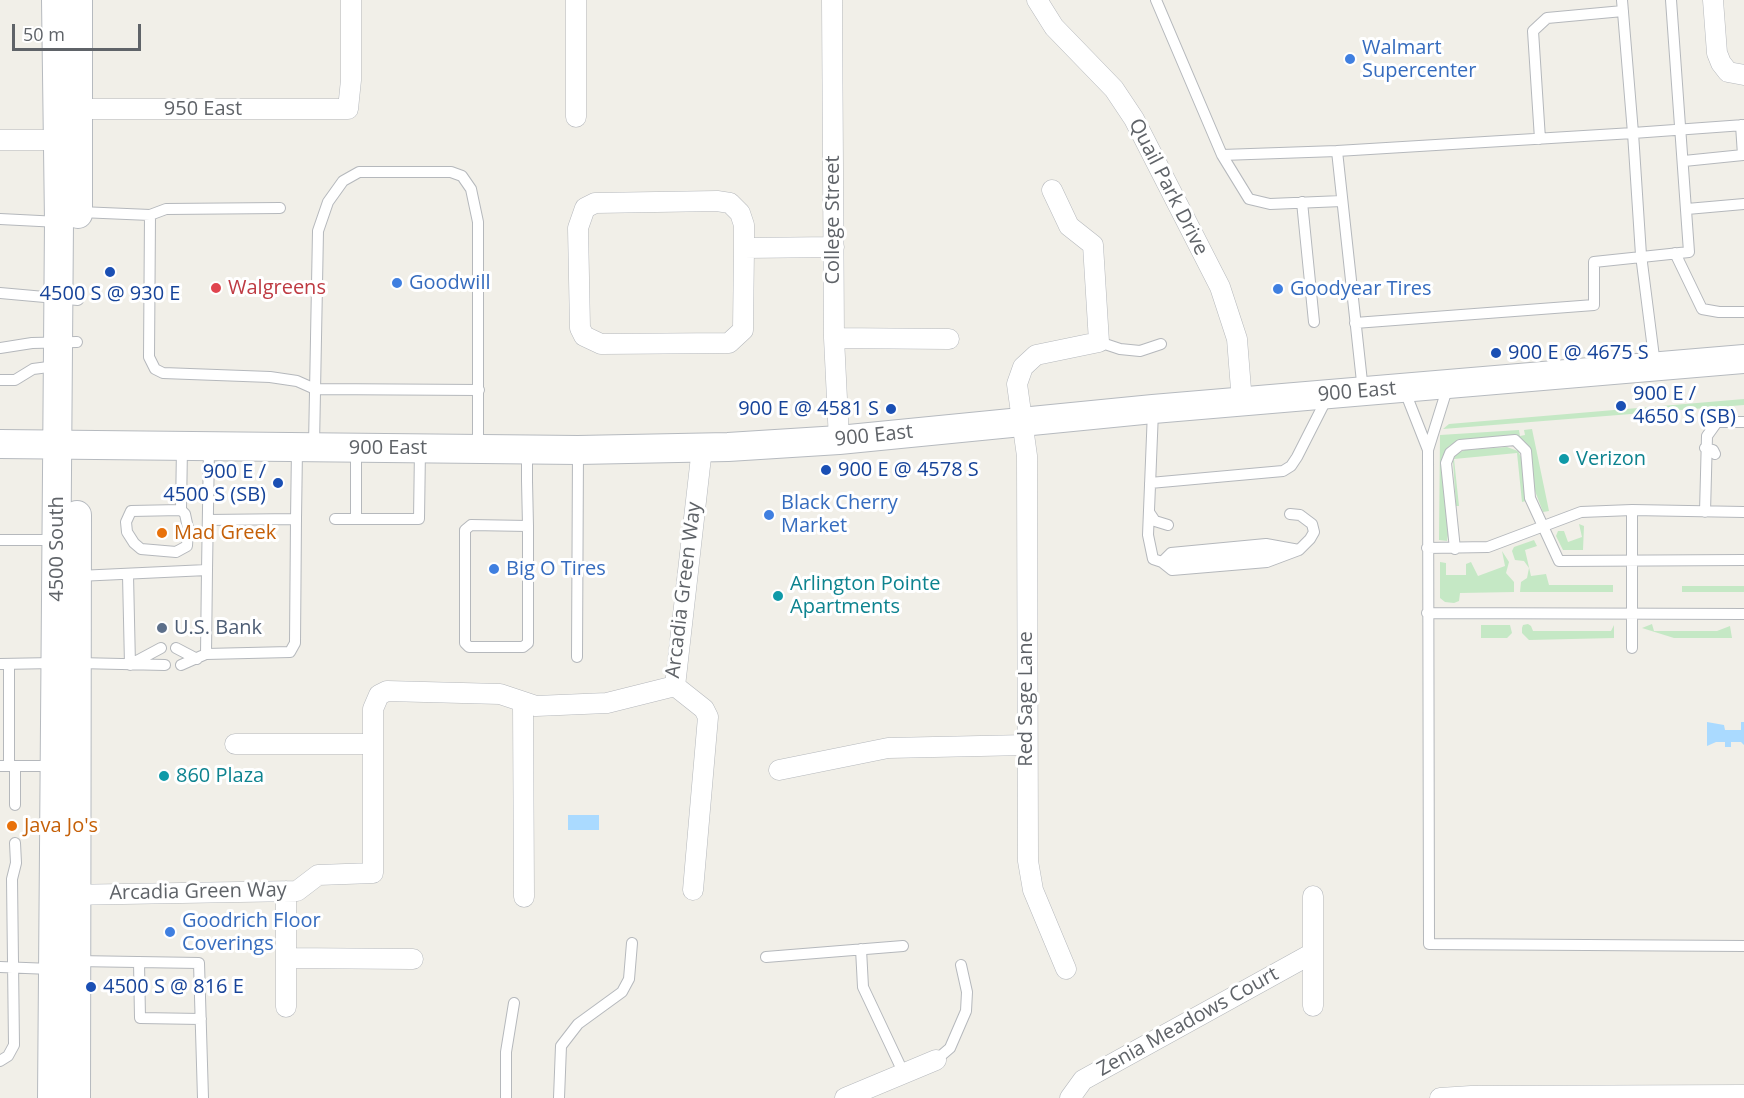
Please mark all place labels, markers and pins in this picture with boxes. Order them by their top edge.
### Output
place label: Walmart Supercenter [1362,36,1476,83]
marker: Walmart Supercenter [1343,52,1357,66]
marker: 4500 S @ 930 E [103,265,117,279]
place label: Goodwill [409,271,490,295]
place label: Walgreens [228,276,326,300]
marker: Goodwill [390,276,404,290]
place label: Goodyear Tires [1290,277,1432,301]
marker: Walgreens [209,281,223,295]
place label: 4500 S @ 930 E [40,282,180,306]
marker: Goodyear Tires [1271,282,1285,296]
place label: 900 E @ 4675 S [1508,341,1649,365]
marker: 900 E @ 4675 S [1489,346,1503,360]
place label: 900 E / 4650 S (SB) [1633,382,1736,429]
place label: 900 E @ 4581 S [738,397,879,421]
marker: 900 E / 4650 S (SB) [1614,399,1628,413]
marker: 900 E @ 4581 S [884,402,898,416]
place label: Verizon [1576,447,1646,471]
marker: Verizon [1557,452,1571,466]
place label: 900 E @ 4578 S [838,458,979,482]
place label: 900 E / 4500 S (SB) [163,460,266,507]
marker: 900 E @ 4578 S [819,463,833,477]
marker: 900 E / 4500 S (SB) [271,476,285,490]
place label: Black Cherry Market [781,491,898,538]
marker: Black Cherry Market [762,508,776,522]
place label: Mad Greek [174,521,276,545]
marker: Mad Greek [155,526,169,540]
place label: Big O Tires [506,557,606,581]
marker: Big O Tires [487,562,501,576]
place label: Arlington Pointe Apartments [790,572,940,619]
marker: Arlington Pointe Apartments [771,589,785,603]
place label: U.S. Bank [174,616,262,640]
marker: U.S. Bank [155,621,169,635]
place label: 860 Plaza [176,764,264,788]
marker: 860 Plaza [157,769,171,783]
place label: Java Jo's [24,814,98,838]
marker: Java Jo's [5,819,19,833]
place label: Goodrich Floor Coverings [182,909,321,956]
marker: Goodrich Floor Coverings [163,925,177,939]
place label: 4500 S @ 816 E [103,975,244,999]
marker: 4500 S @ 816 E [84,980,98,994]

